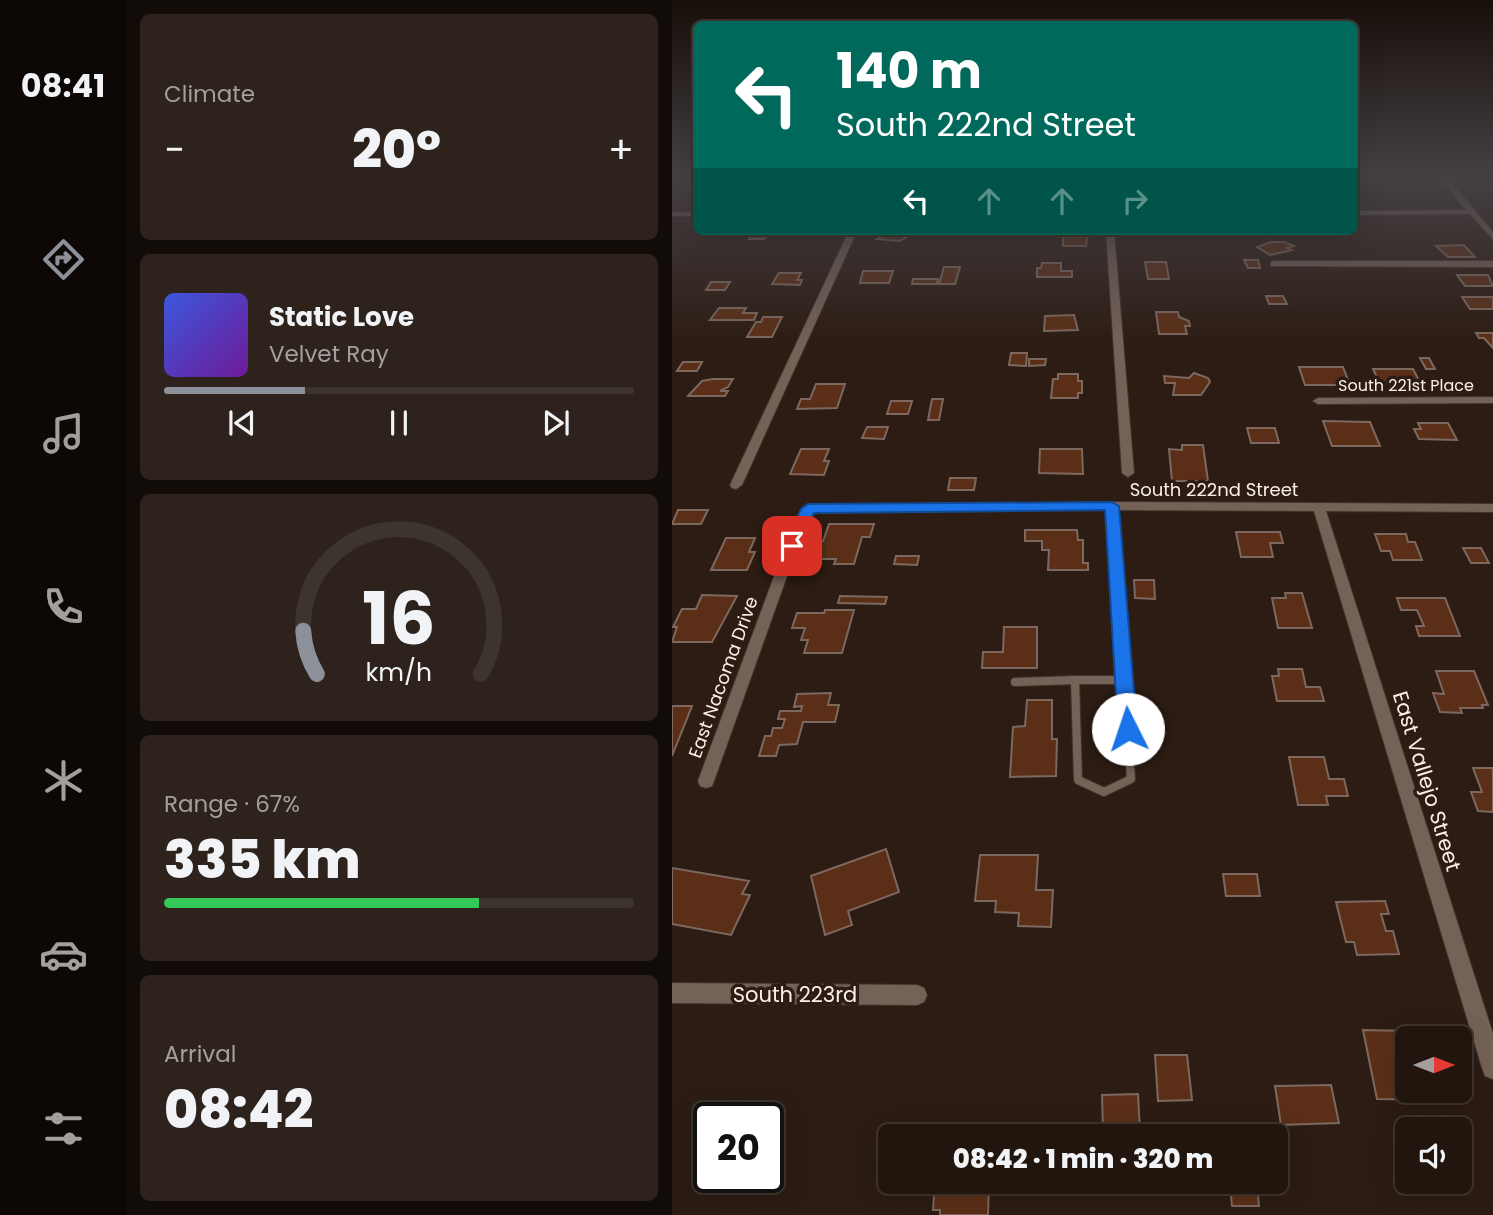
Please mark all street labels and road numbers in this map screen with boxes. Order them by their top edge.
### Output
street label: South 221st Place [1338,374,1474,397]
street label: South 222nd Street [1130,477,1298,502]
street label: East Nacoma Drive [682,593,764,761]
street label: East Vallejo Street [1386,688,1468,874]
street label: South 223rd [733,980,857,1009]

